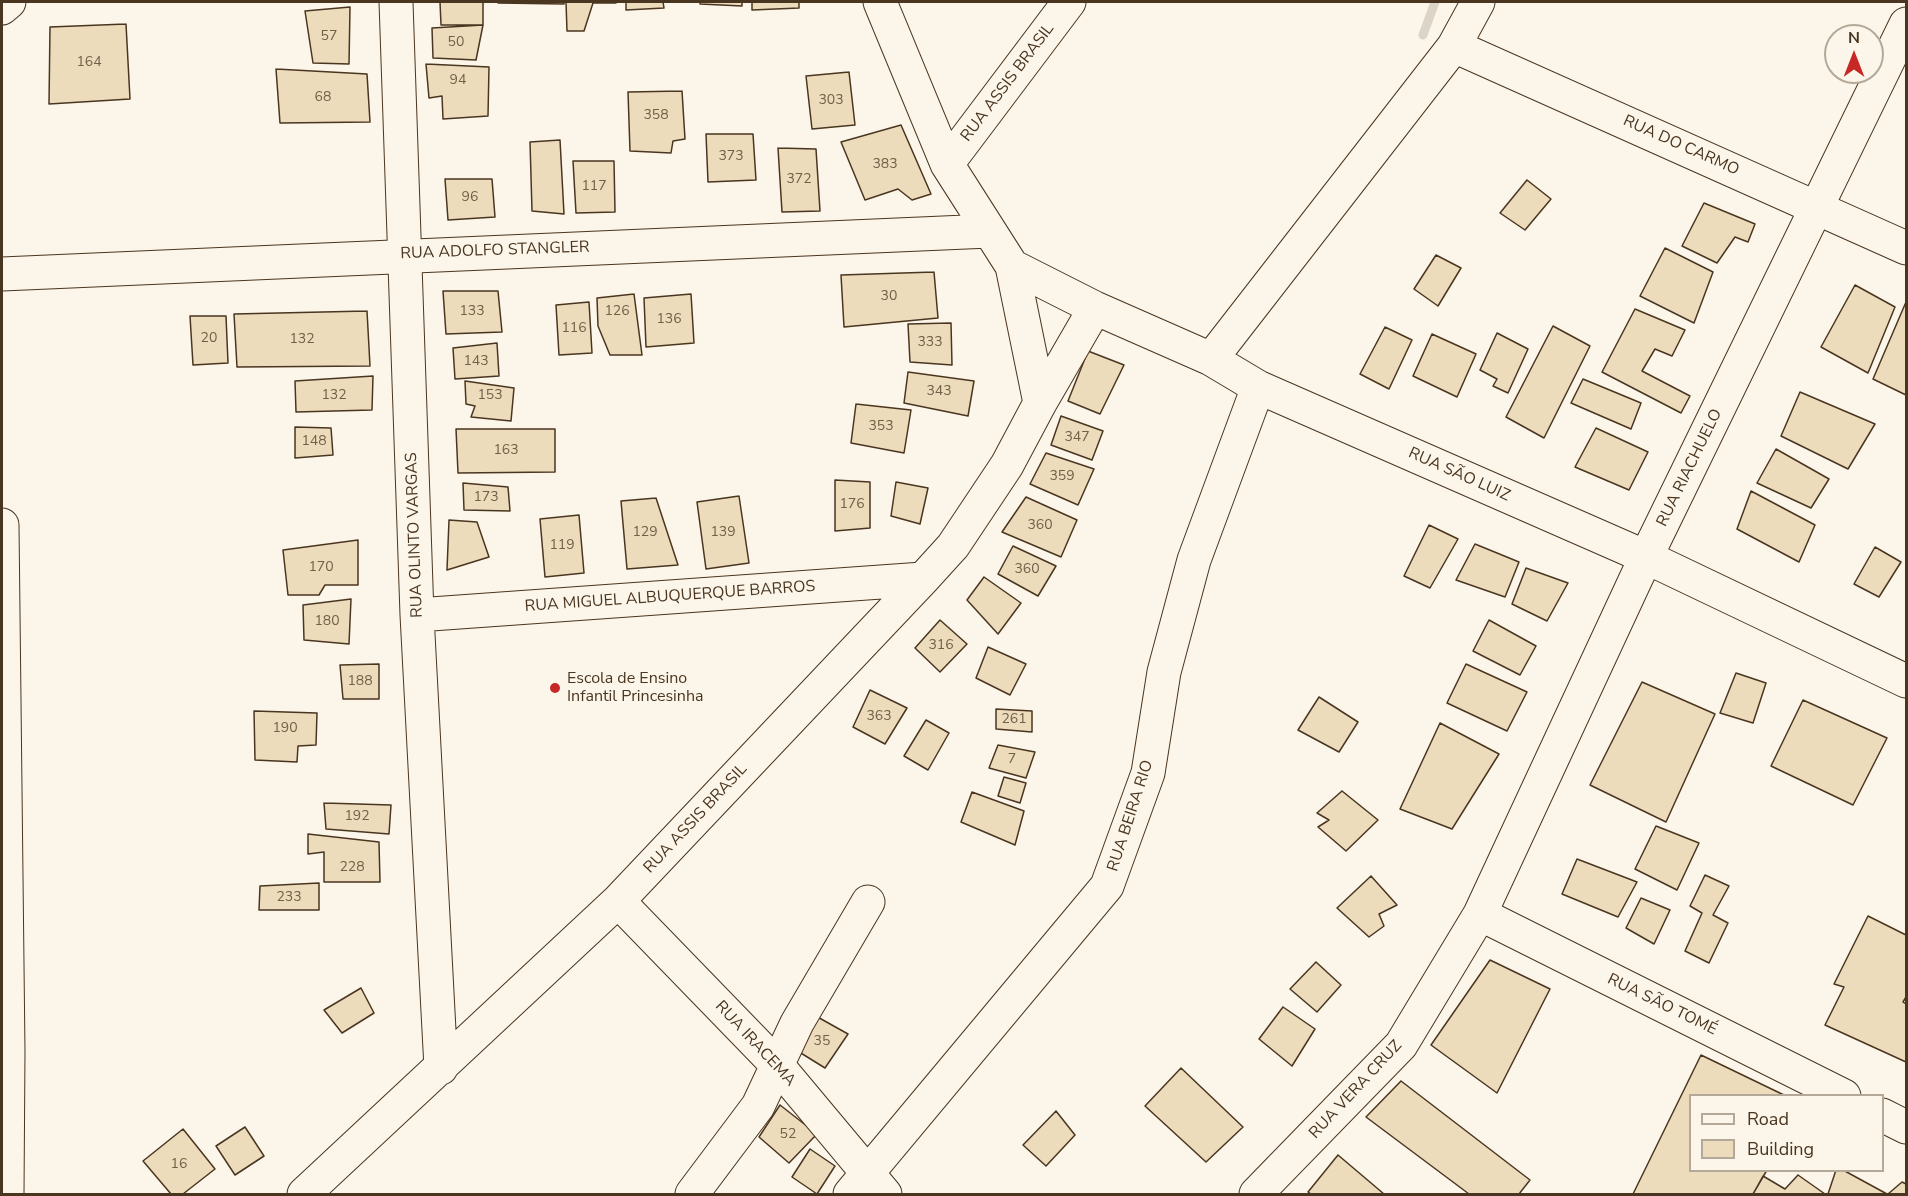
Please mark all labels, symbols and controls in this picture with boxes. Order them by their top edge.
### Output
street label: RUA ASSIS BRASIL [957,20,1059,146]
north arrow [1824,24,1884,84]
text: N [1848,27,1860,49]
house number: 57 [321,29,337,45]
house number: 50 [448,35,464,51]
house number: 164 [76,55,102,71]
house number: 94 [450,73,466,89]
house number: 68 [315,90,331,106]
house number: 303 [818,93,844,109]
house number: 358 [643,108,669,124]
street label: RUA DO CARMO [1620,112,1742,180]
house number: 373 [718,149,744,165]
house number: 383 [872,157,898,173]
house number: 372 [786,172,812,188]
house number: 117 [581,179,607,195]
house number: 96 [462,190,478,206]
street label: RUA ADOLFO STANGLER [400,238,590,264]
house number: 30 [881,289,897,305]
house number: 133 [459,304,485,320]
house number: 126 [604,304,630,320]
house number: 136 [656,312,682,328]
house number: 116 [561,321,587,337]
house number: 20 [201,331,217,347]
house number: 132 [289,332,315,348]
house number: 333 [917,335,943,351]
house number: 143 [463,354,489,370]
house number: 343 [926,384,952,400]
house number: 132 [321,388,347,404]
house number: 153 [477,388,503,404]
street label: RUA RIACHUELO [1653,406,1727,530]
house number: 353 [868,419,894,435]
house number: 347 [1064,430,1090,446]
house number: 148 [301,434,327,450]
house number: 163 [493,443,519,459]
street label: RUA SÃO LUIZ [1405,444,1513,506]
street label: RUA OLINTO VARGAS [403,452,427,618]
house number: 359 [1049,469,1075,485]
house number: 173 [473,490,499,506]
house number: 176 [839,497,865,513]
house number: 360 [1027,518,1053,534]
house number: 129 [632,525,658,541]
house number: 139 [710,525,736,541]
house number: 119 [549,538,575,554]
house number: 170 [308,560,334,576]
house number: 360 [1014,562,1040,578]
street label: RUA MIGUEL ALBUQUERQUE BARROS [524,577,816,617]
house number: 180 [314,614,340,630]
house number: 316 [928,638,954,654]
place label: Escola de Ensino Infantil Princesinha [567,669,703,707]
house number: 188 [347,674,373,690]
marker: Escola de Ensino Infantil Princesinha [548,681,562,695]
house number: 363 [866,709,892,725]
house number: 261 [1001,712,1027,728]
house number: 190 [272,721,298,737]
house number: 7 [1008,752,1016,768]
street label: RUA BEIRA RIO [1104,758,1158,874]
street label: RUA ASSIS BRASIL [640,760,752,878]
house number: 192 [344,809,370,825]
house number: 228 [339,860,365,876]
house number: 233 [276,890,302,906]
street label: RUA SÃO TOMÉ [1604,970,1720,1040]
street label: RUA IRACEMA [711,997,799,1091]
house number: 35 [814,1034,830,1050]
street label: RUA VERA CRUZ [1306,1037,1406,1143]
legend [1689,1094,1884,1172]
text: Road [1747,1107,1789,1131]
house number: 52 [780,1127,796,1143]
text: Building [1747,1137,1814,1161]
house number: 16 [171,1157,187,1173]

